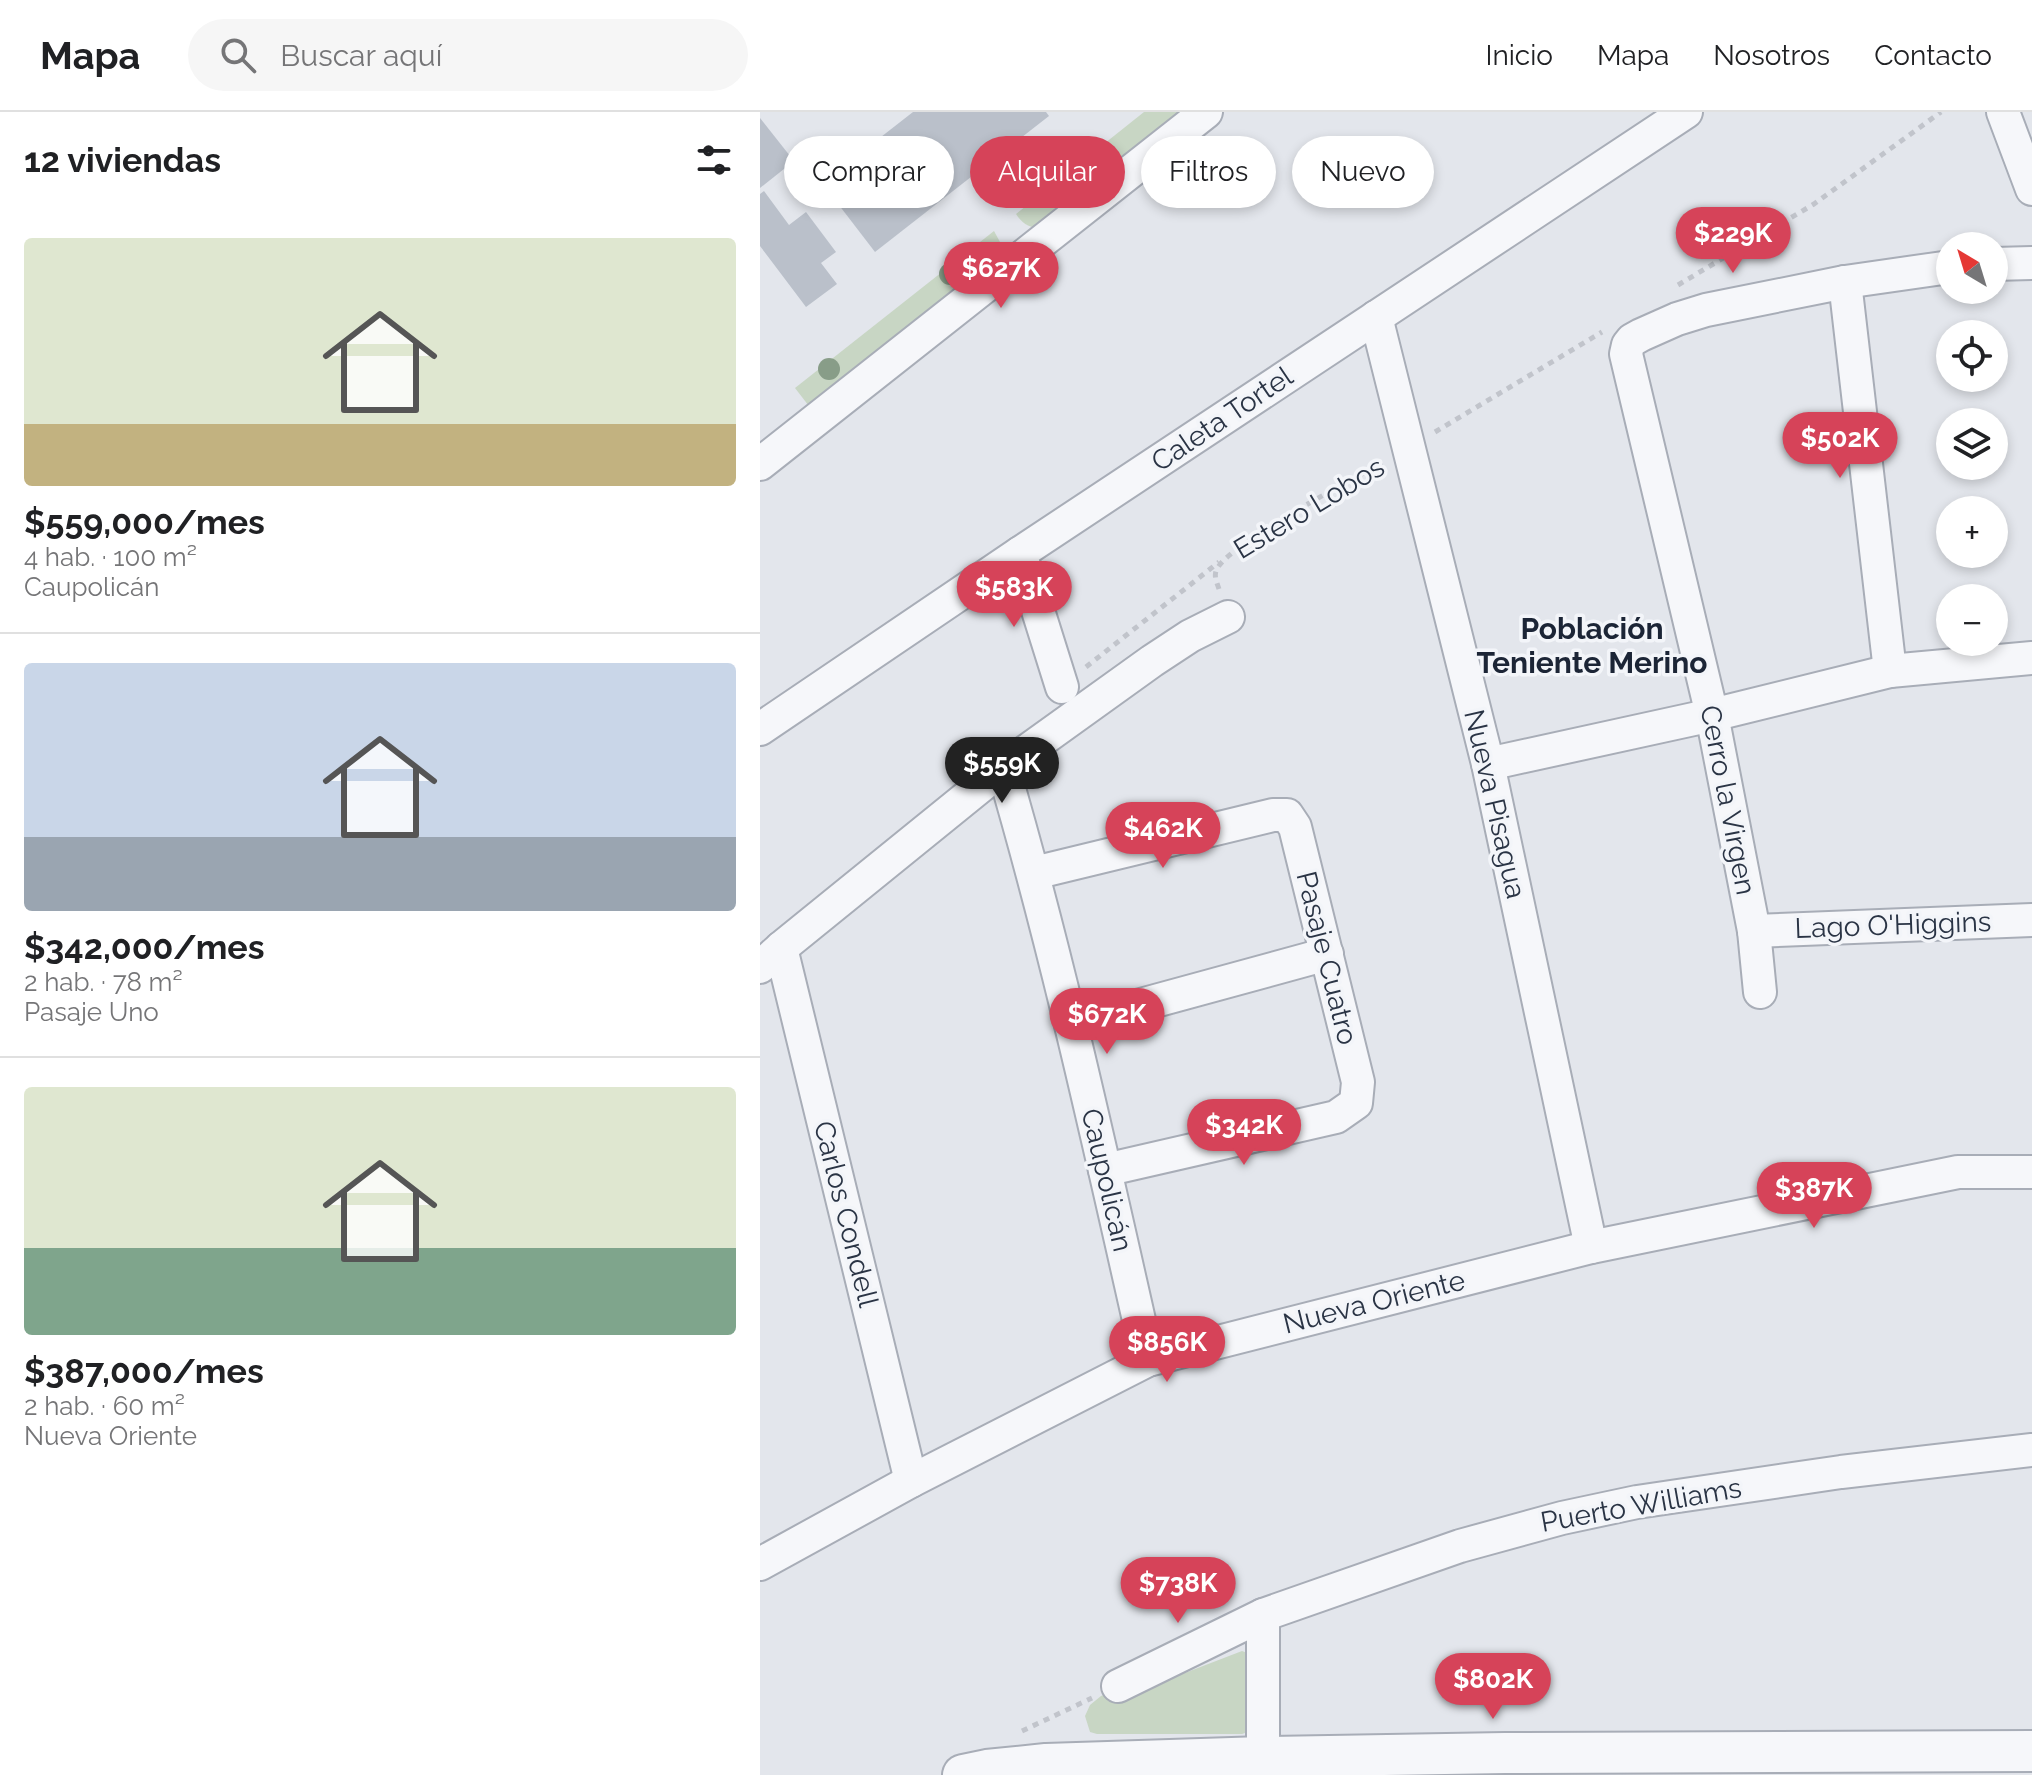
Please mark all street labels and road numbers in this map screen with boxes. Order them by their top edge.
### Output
street label: Caleta Tortel [1145,360,1299,478]
street label: Estero Lobos [1228,450,1390,566]
street label: Cerro la Virgen [1693,702,1763,898]
street label: Nueva Pisagua [1457,706,1533,902]
street label: Pasaje Cuatro [1290,868,1364,1048]
street label: Lago O'Higgins [1794,905,1992,945]
street label: Caupolicán [1075,1105,1139,1255]
street label: Carlos Condell [807,1118,885,1311]
street label: Nueva Oriente [1280,1263,1468,1341]
street label: Puerto Williams [1538,1471,1744,1539]

